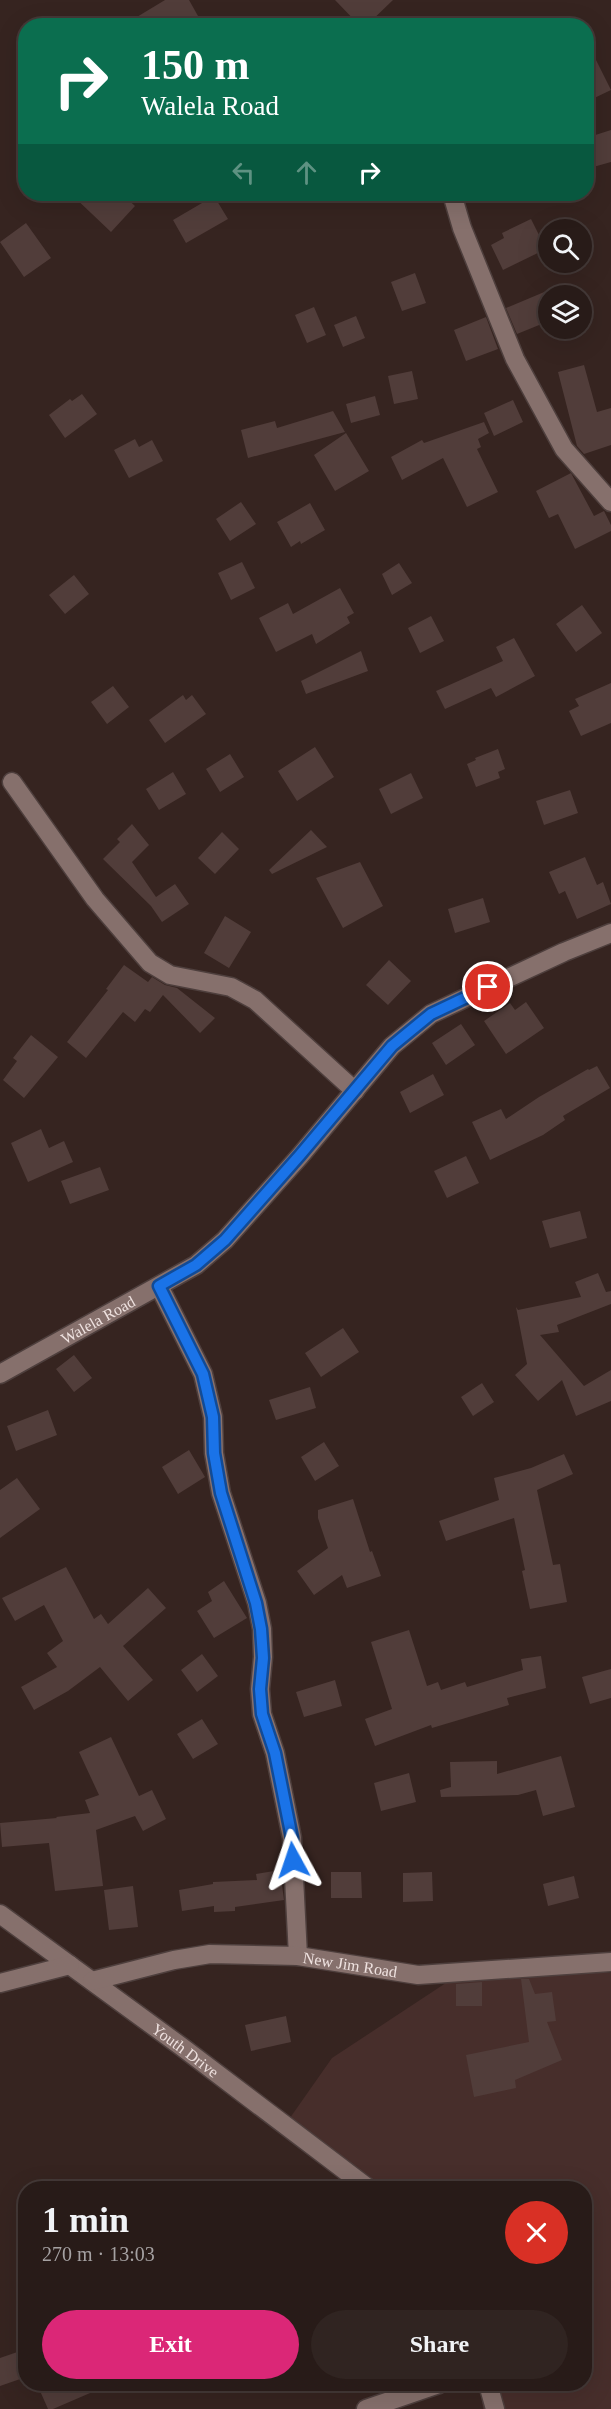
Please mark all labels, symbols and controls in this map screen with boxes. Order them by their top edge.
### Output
icon: right [42,42,120,120]
text: 150 m [141,42,250,88]
text: Walela Road [141,91,279,121]
icon: left [227,156,260,189]
icon: ahead [290,156,323,189]
icon: right [353,156,386,189]
map controls [538,219,592,339]
button: search [538,219,592,273]
button: layers [538,285,592,339]
pin [462,961,513,1012]
icon: arrive [471,970,504,1003]
street label: Walela Road [58,1293,138,1347]
position arrow [261,1828,325,1892]
street label: New Jim Road [302,1949,398,1981]
street label: Youth Drive [149,2020,222,2081]
text: 1 min [42,2200,129,2240]
button: close [505,2201,568,2264]
text: 270 m · 13:03 [42,2243,155,2265]
button: Exit [42,2310,299,2379]
button: Share [311,2310,568,2379]

